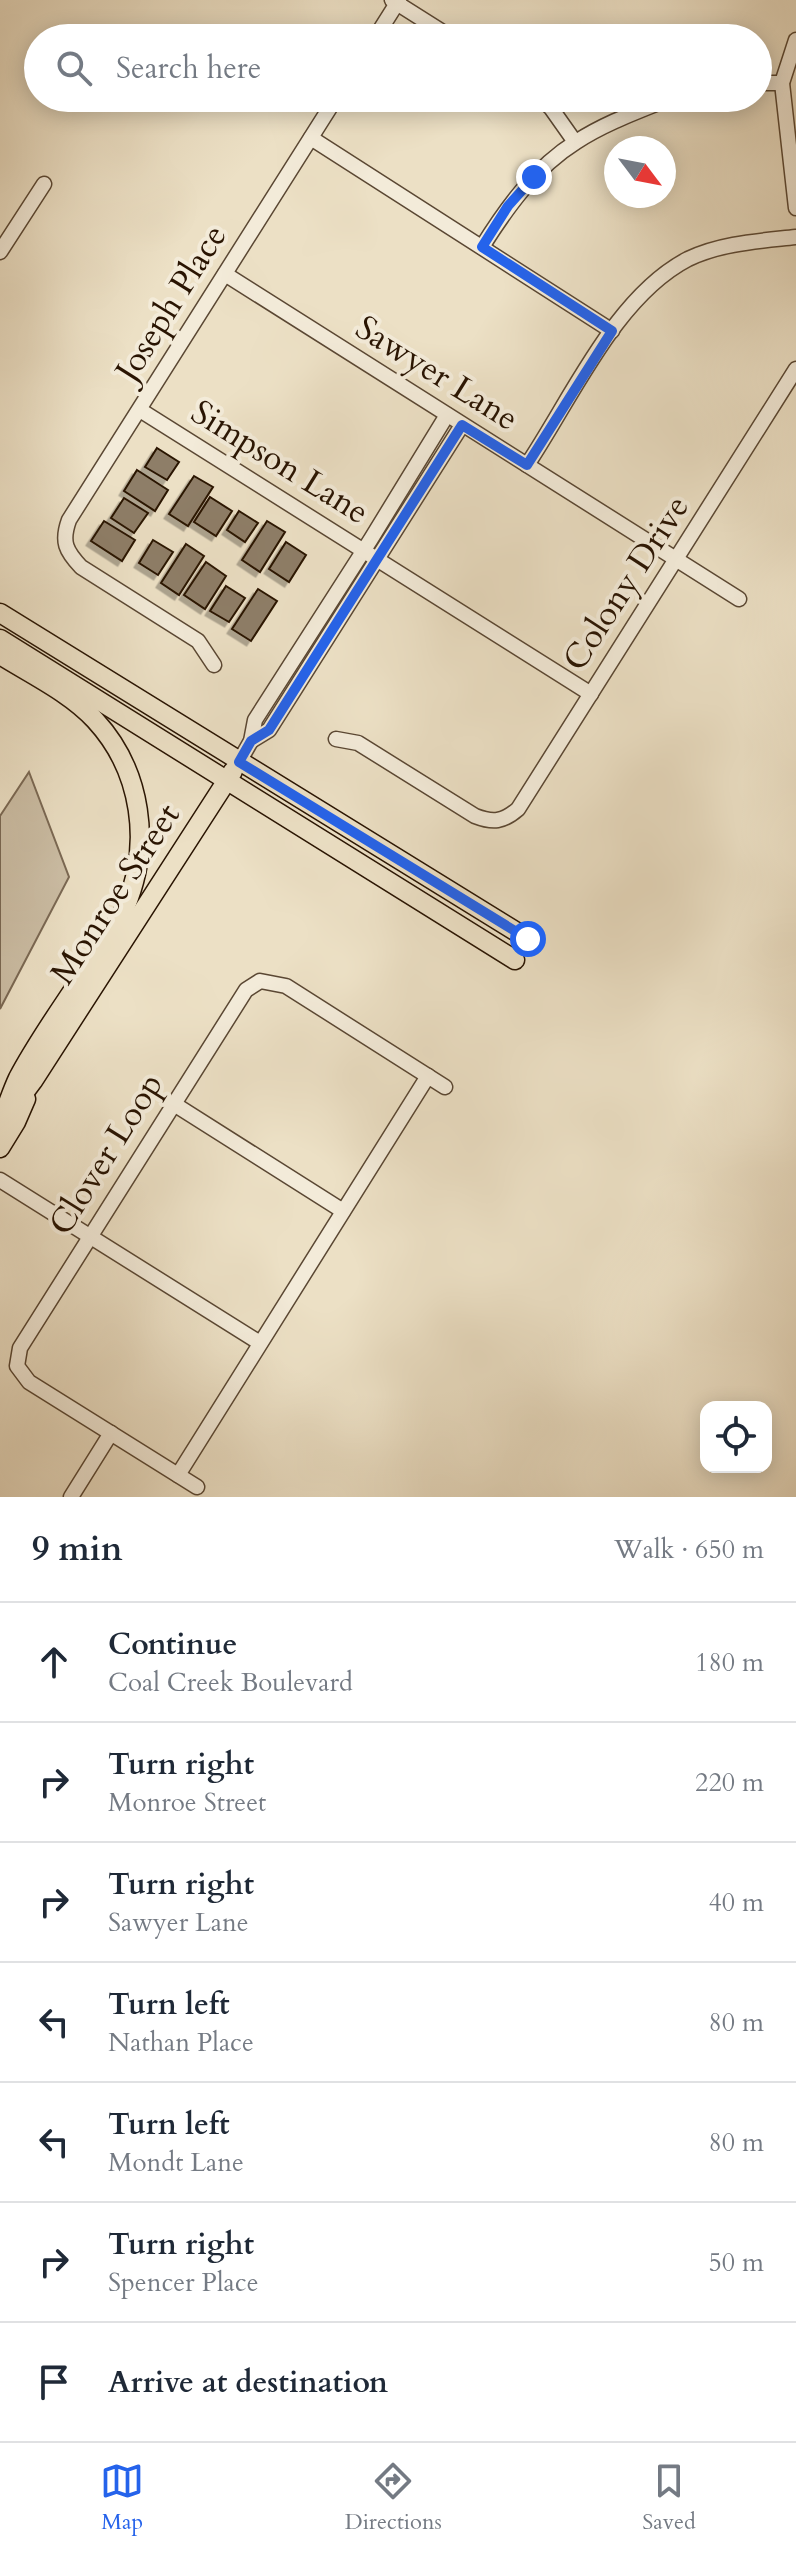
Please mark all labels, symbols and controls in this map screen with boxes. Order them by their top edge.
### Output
search box [24,24,772,112]
icon: search [52,46,96,90]
text: Search here [116,48,261,89]
north arrow [604,136,676,208]
route end [516,159,552,195]
street label: Joseph Place [102,216,237,394]
street label: Sawyer Lane [347,305,527,441]
street label: Simpson Lane [182,389,378,535]
street label: Colony Drive [552,487,700,679]
street label: Monroe Street [39,795,191,993]
route start [510,921,546,957]
street label: Clover Loop [38,1064,174,1244]
map controls [700,1401,772,1473]
button: locate [700,1401,772,1473]
text: 9 min [32,1526,123,1572]
text: Walk · 650 m [614,1532,764,1567]
text: Continue [108,1624,237,1665]
icon: ahead [32,1640,76,1684]
text: 180 m [695,1645,764,1680]
text: Coal Creek Boulevard [108,1665,353,1700]
text: Turn right [108,1744,254,1785]
icon: right [32,1760,76,1804]
text: 220 m [695,1765,764,1800]
text: Monroe Street [108,1785,266,1820]
text: Turn right [108,1864,254,1905]
icon: right [32,1880,76,1924]
text: 40 m [708,1885,764,1920]
text: Sawyer Lane [108,1905,249,1940]
text: Turn left [108,1984,230,2025]
icon: left [32,2000,76,2044]
text: 80 m [708,2005,764,2040]
text: Nathan Place [108,2025,254,2060]
text: Turn left [108,2104,230,2145]
icon: left [32,2120,76,2164]
text: 80 m [708,2125,764,2160]
text: Mondt Lane [108,2145,244,2180]
text: Turn right [108,2224,254,2265]
icon: right [32,2240,76,2284]
text: 50 m [708,2245,764,2280]
text: Spencer Place [108,2265,258,2300]
icon: arrive [32,2360,76,2404]
text: Arrive at destination [108,2362,388,2403]
tab: Map [100,2459,144,2537]
tab: Directions [345,2459,442,2537]
tab: Saved [642,2459,696,2537]

